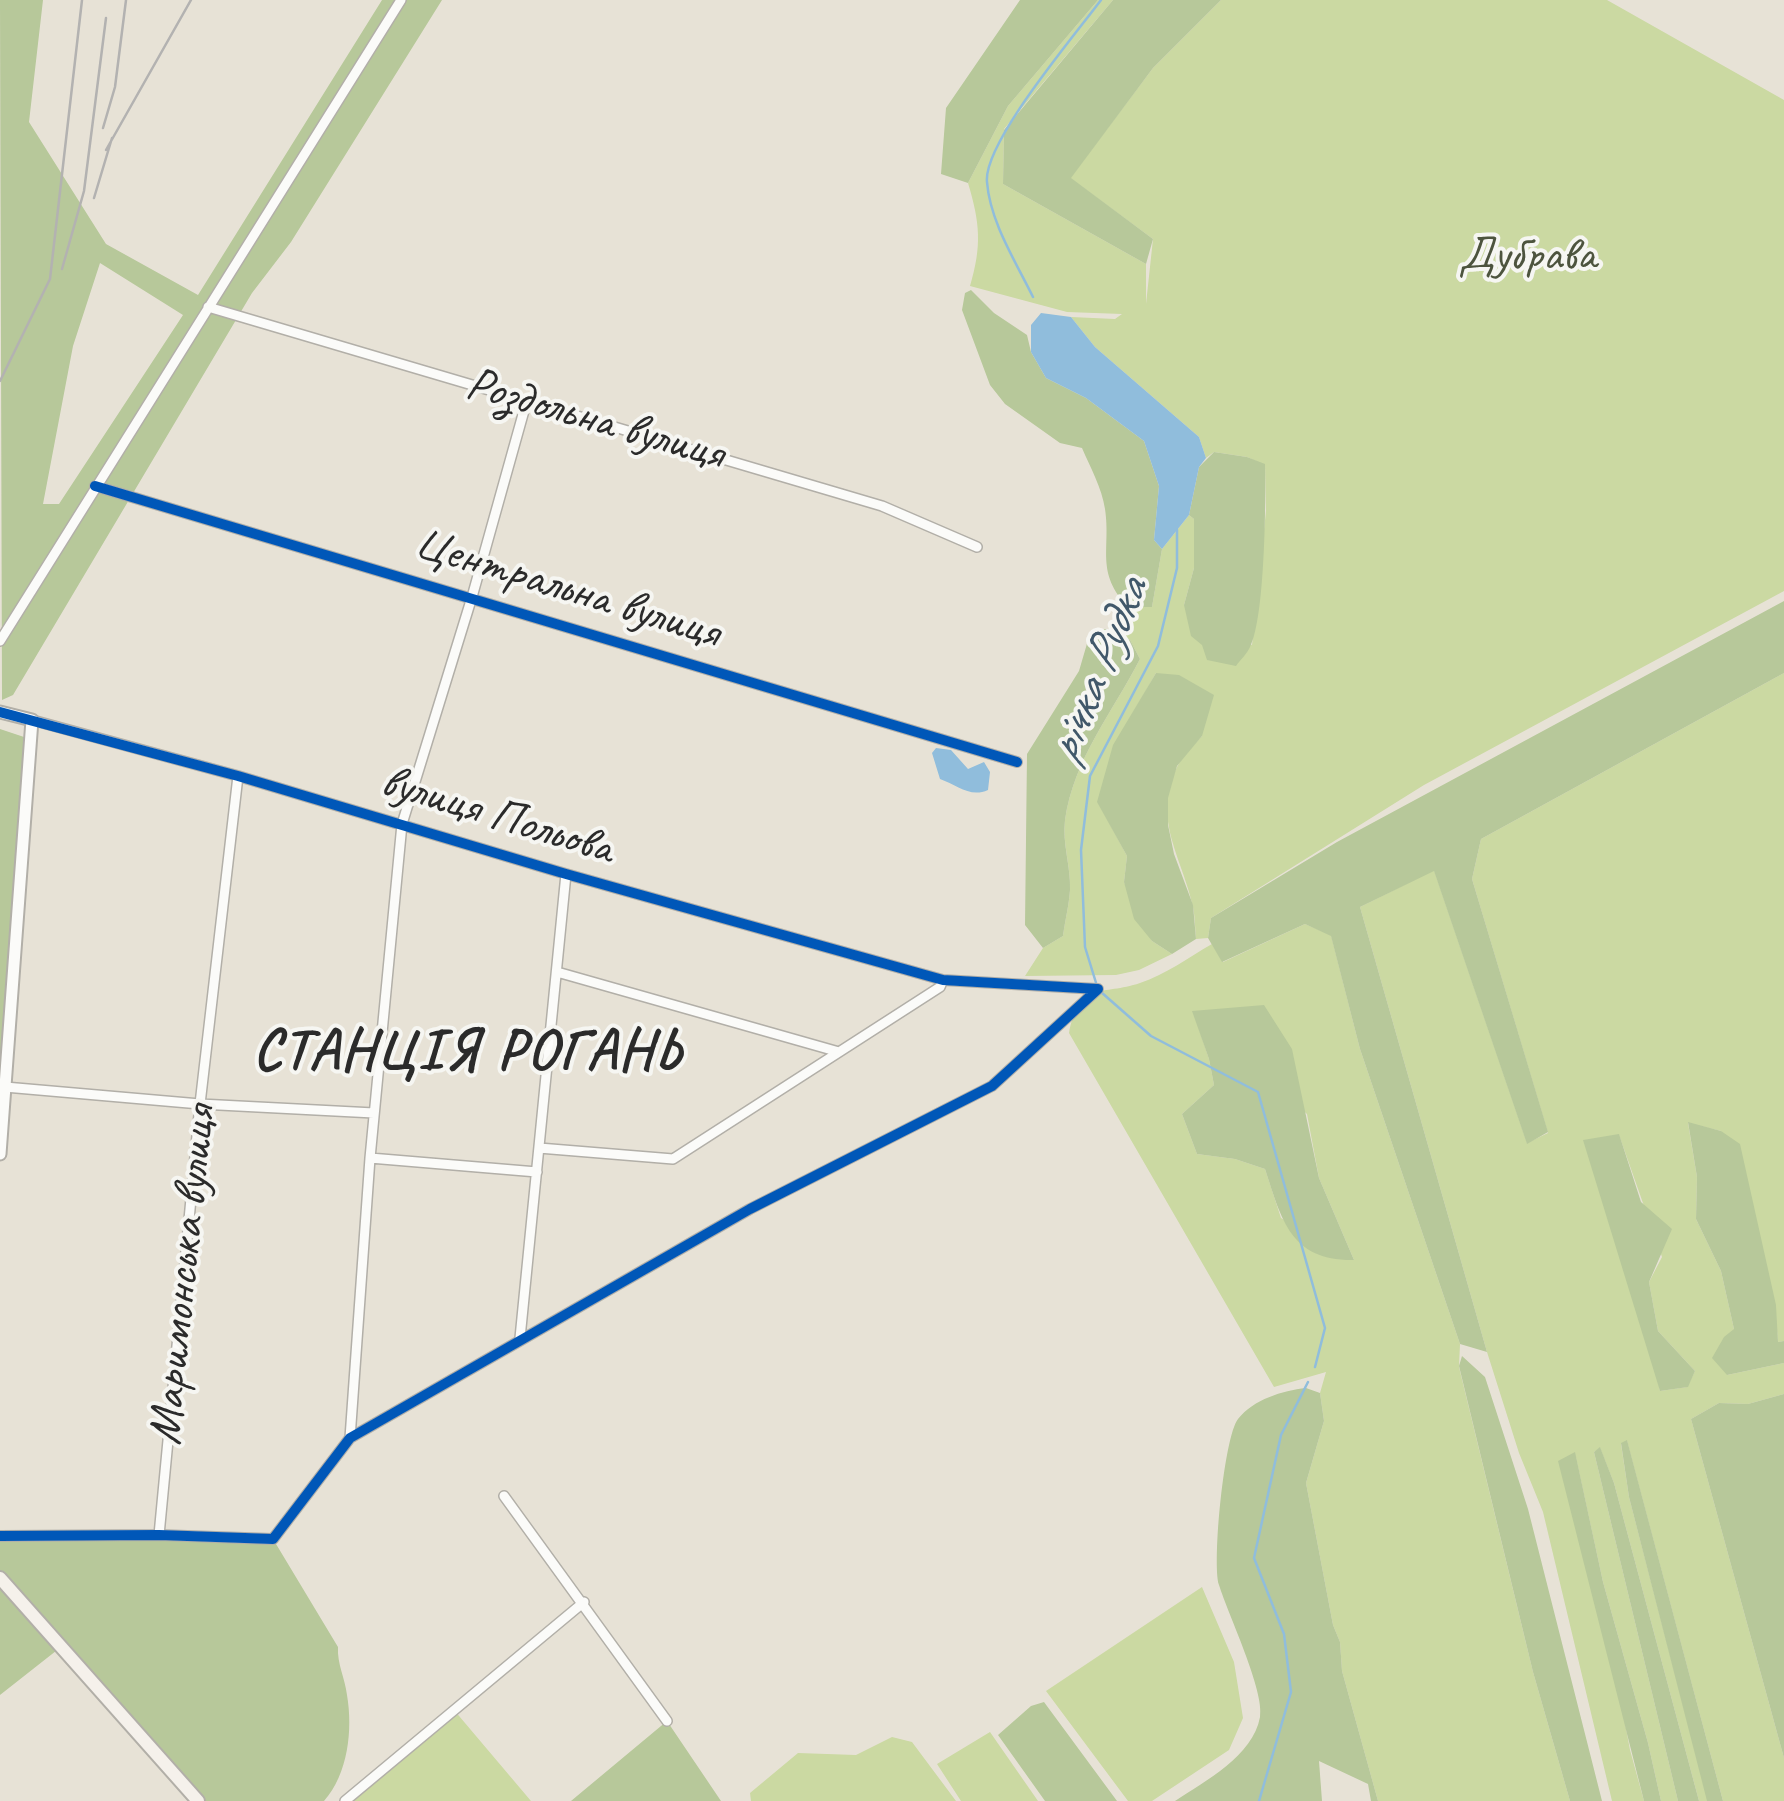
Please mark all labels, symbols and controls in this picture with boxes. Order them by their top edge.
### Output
park label: Дубрава [1458,227,1596,285]
street label: Роздольна вулиця [460,356,730,484]
street label: Центральна вулиця [407,515,727,663]
water label: річка Рудка [1035,571,1163,771]
street label: вулиця Польова [374,753,620,879]
district label: СТАНЦІЯ РОГАНЬ [240,1018,696,1088]
street label: Маримонська вулиця [138,1102,230,1448]

